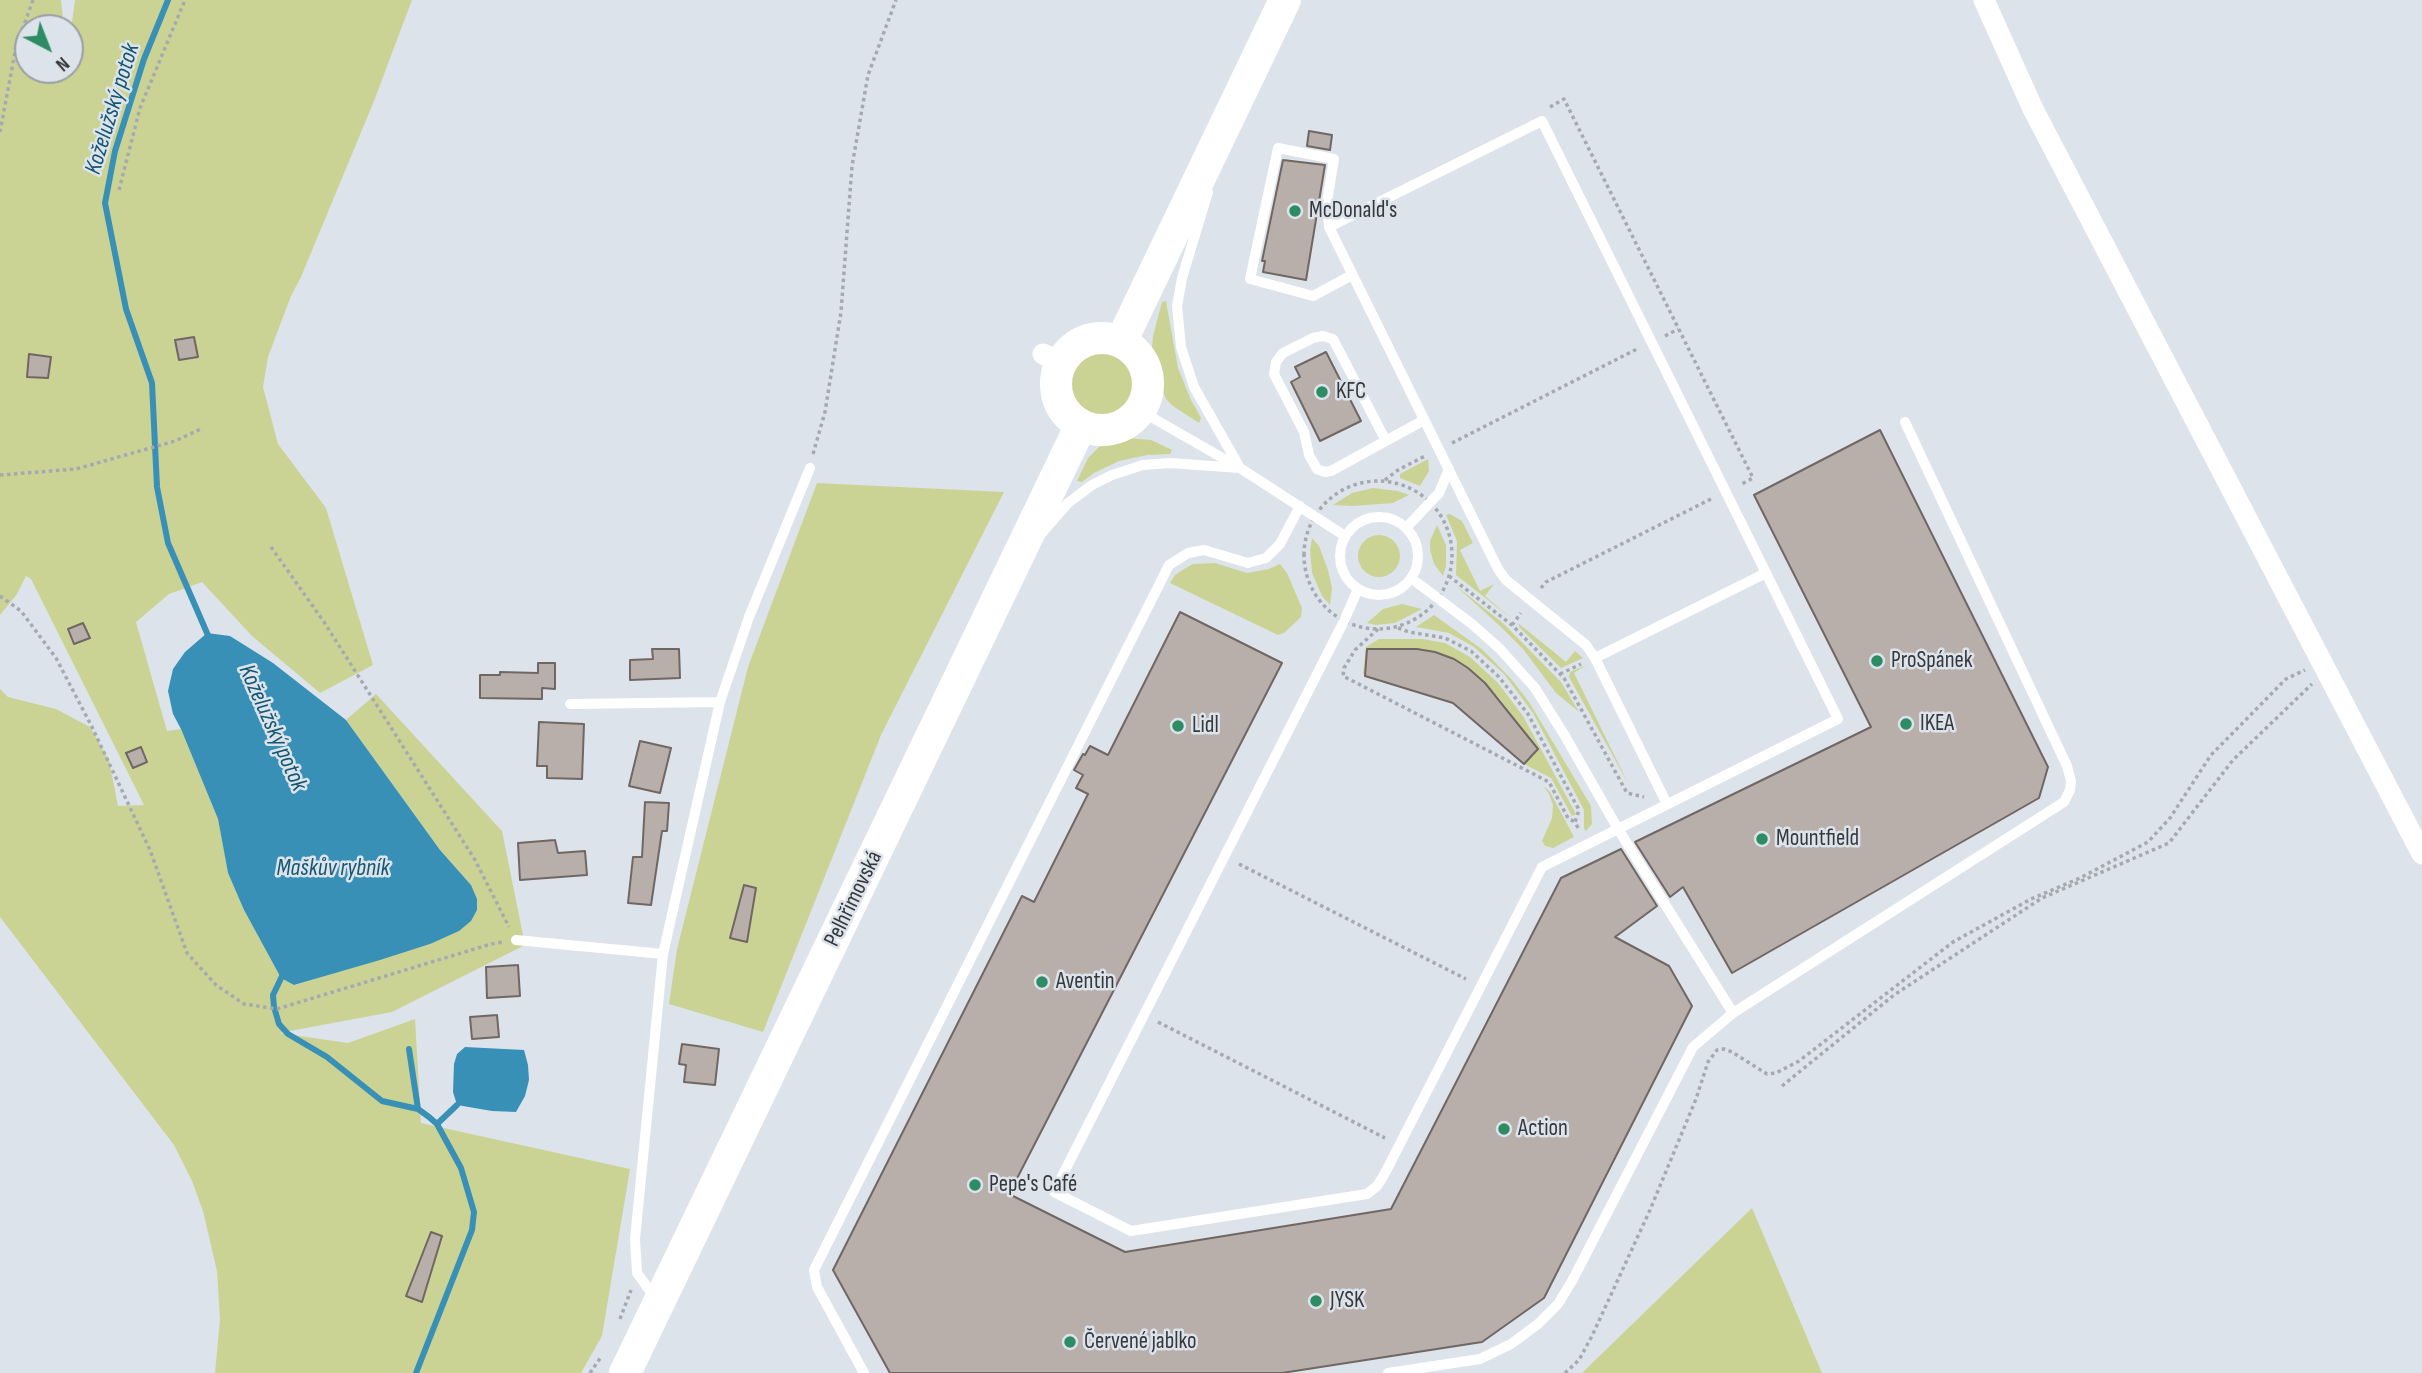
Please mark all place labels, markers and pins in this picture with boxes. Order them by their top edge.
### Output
place label: McDonald's [1309,197,1397,225]
marker: McDonald's [1287,203,1303,219]
place label: KFC [1336,378,1366,406]
marker: KFC [1314,384,1330,400]
place label: ProSpánek [1891,647,1973,675]
marker: ProSpánek [1869,653,1885,669]
place label: IKEA [1920,710,1954,738]
place label: Lidl [1192,712,1219,740]
marker: IKEA [1898,716,1914,732]
marker: Lidl [1170,718,1186,734]
place label: Mountfield [1776,825,1859,853]
marker: Mountfield [1754,831,1770,847]
place label: Aventin [1056,968,1115,996]
marker: Aventin [1034,974,1050,990]
place label: Action [1518,1115,1568,1143]
marker: Action [1496,1121,1512,1137]
place label: Pepe's Café [989,1171,1077,1199]
marker: Pepe's Café [967,1177,983,1193]
place label: JYSK [1330,1287,1364,1315]
marker: JYSK [1308,1293,1324,1309]
place label: Červené jablko [1084,1328,1196,1356]
marker: Červené jablko [1062,1334,1078,1350]

